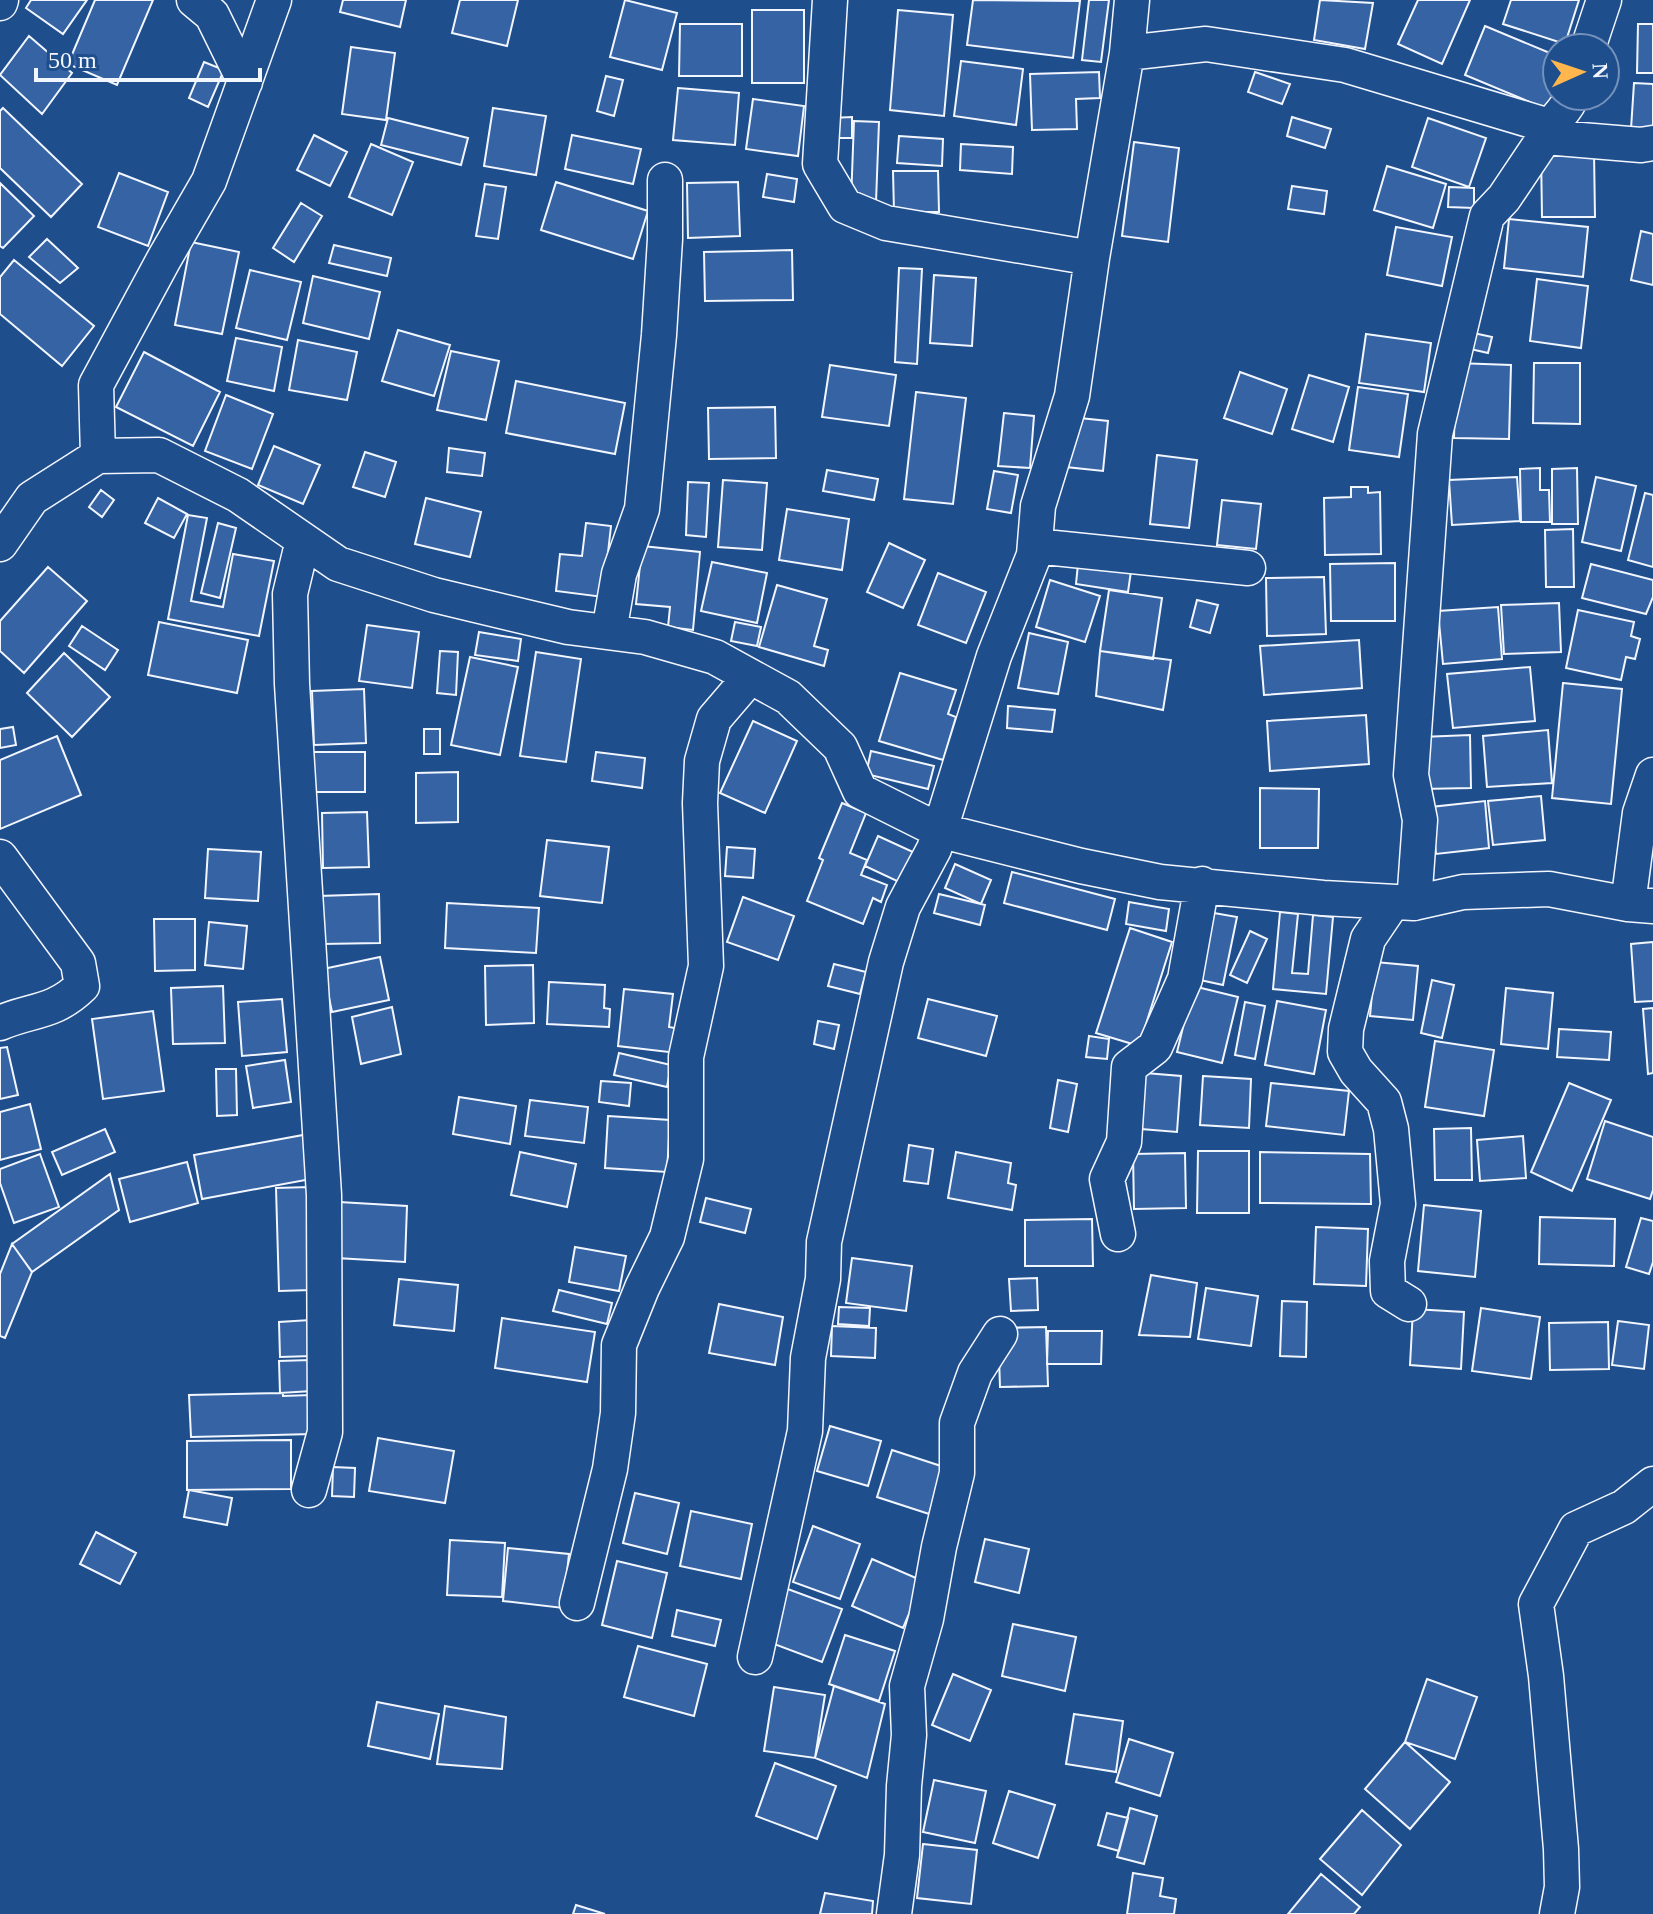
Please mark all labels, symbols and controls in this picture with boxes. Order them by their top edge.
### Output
scale bar [36,32,260,82]
north arrow [1541,32,1621,112]
text: 50 m [48,47,97,73]
text: N [1588,62,1613,80]

